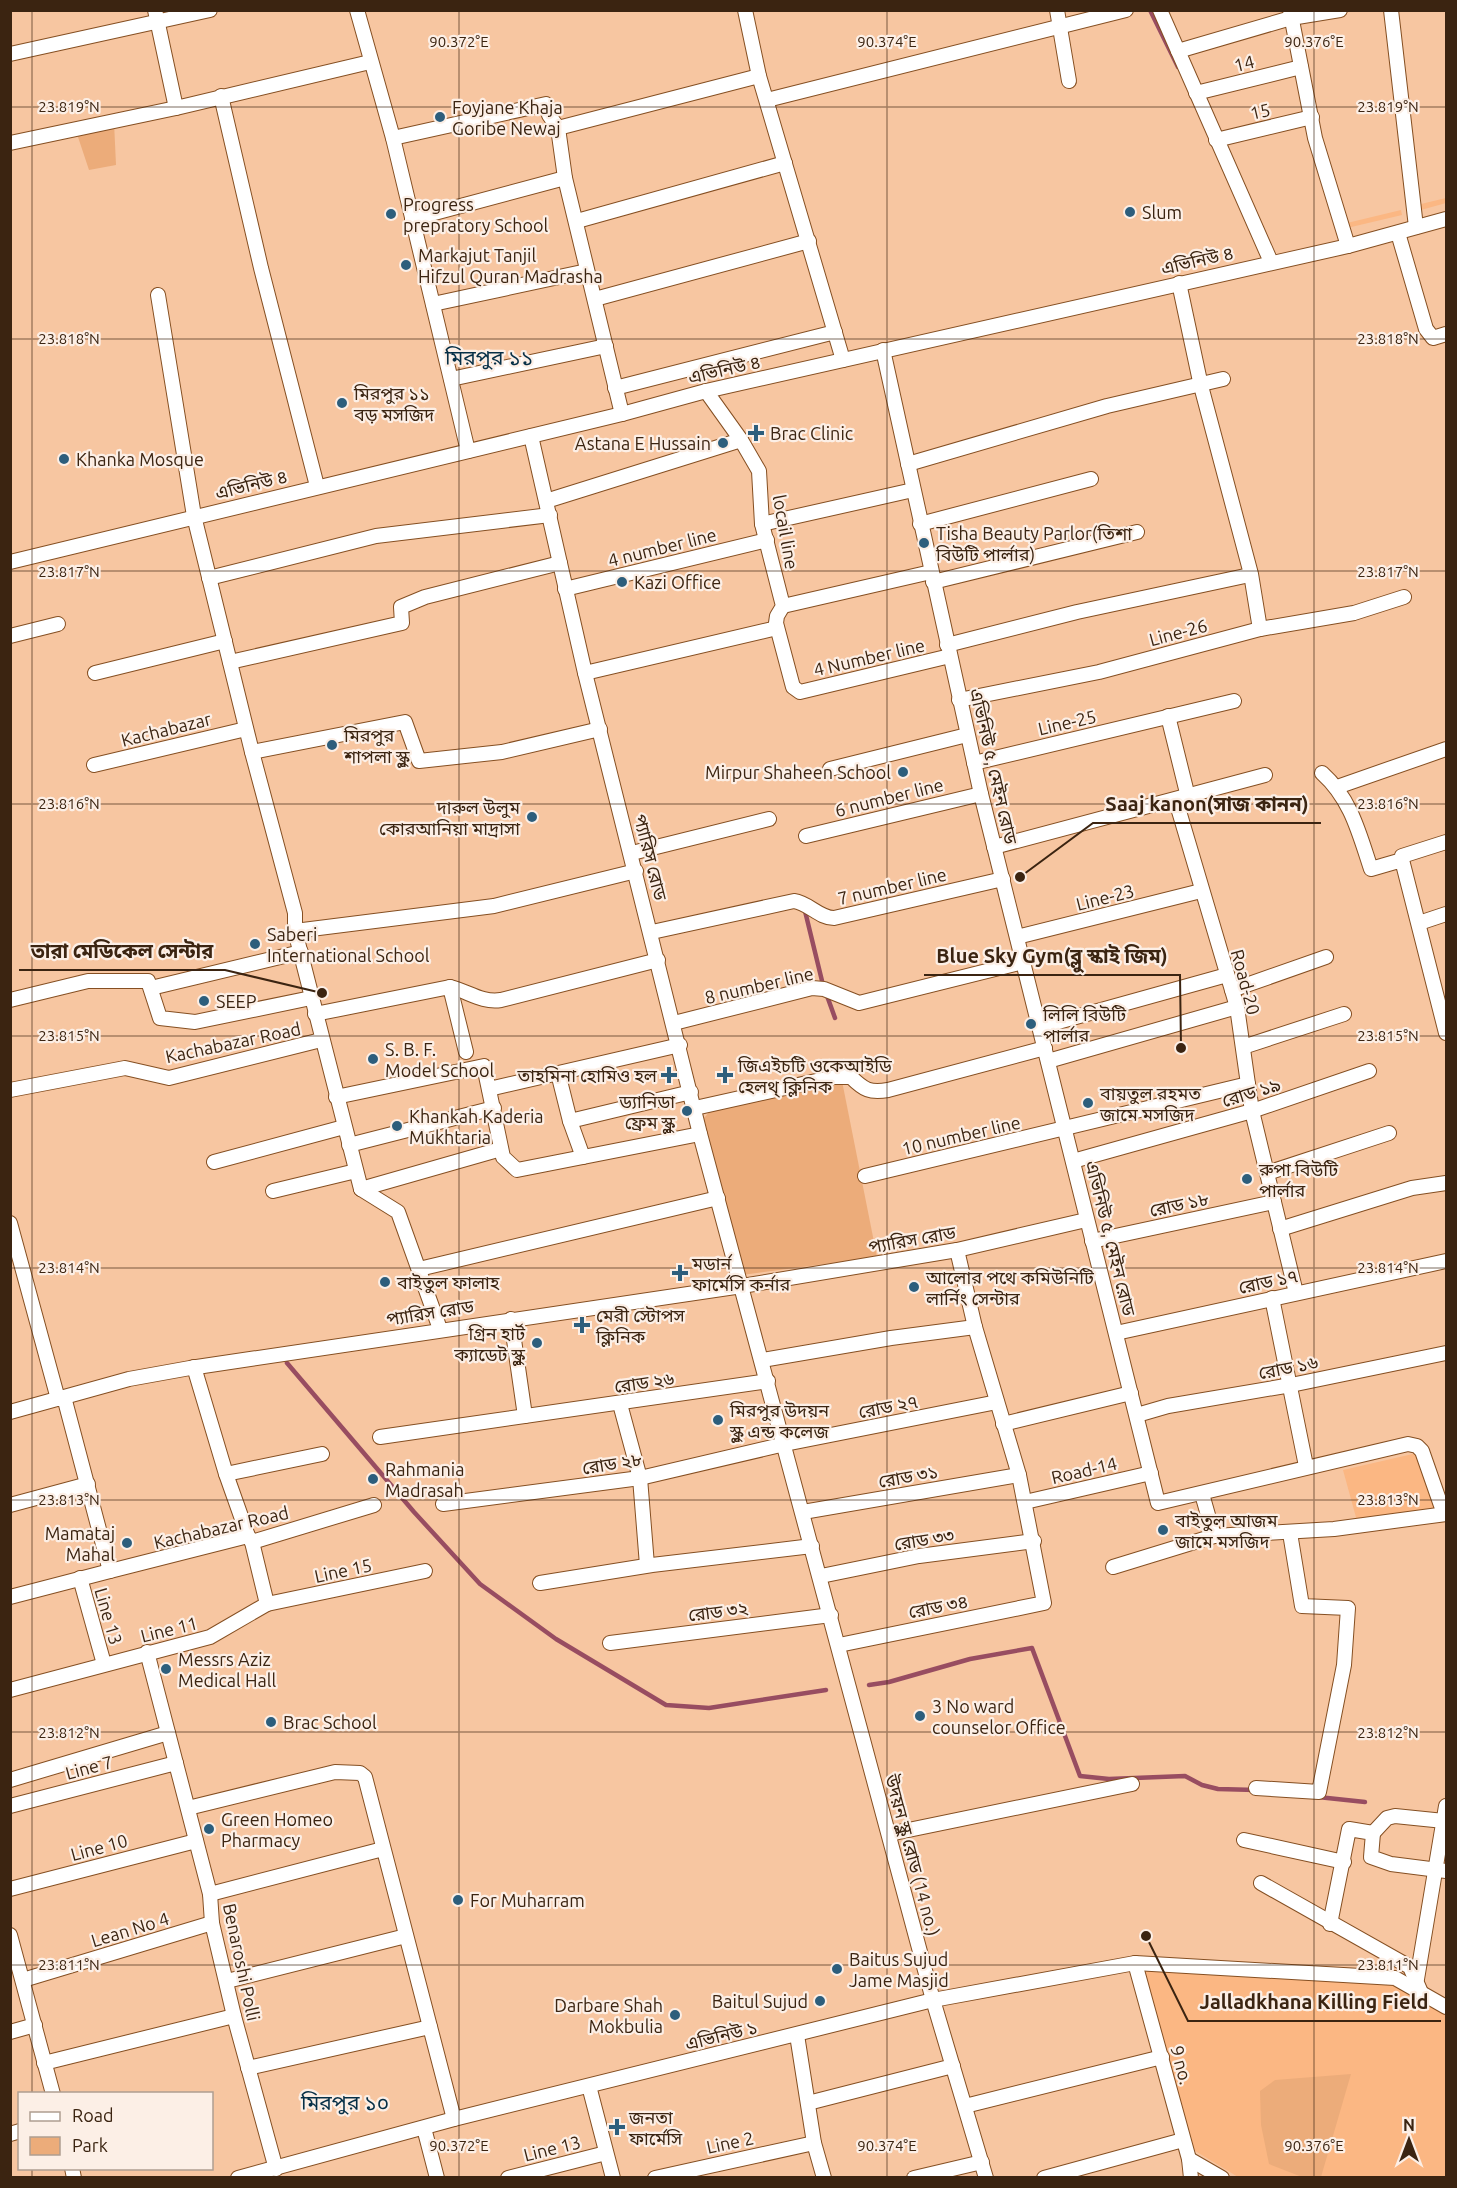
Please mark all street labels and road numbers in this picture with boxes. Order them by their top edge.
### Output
street label: 14 [1232,51,1256,75]
street label: 15 [1248,99,1272,123]
street label: এভিনিউ ৪ [1159,242,1235,278]
street label: এভিনিউ ৪ [686,351,762,387]
street label: এভিনিউ ৪ [213,465,289,503]
street label: locail line [770,493,802,571]
street label: 4 number line [606,524,718,570]
street label: Line-26 [1147,615,1209,649]
street label: 4 Number line [811,634,927,680]
street label: এভিনিউ ৫, মেইন রোড [966,686,1022,846]
street label: Line-25 [1036,706,1098,738]
street label: Kachabazar [119,708,213,750]
street label: 6 number line [833,774,945,820]
street label: প্যারিস রোড [631,812,671,902]
street label: 7 number line [836,864,948,908]
street label: Line-23 [1074,880,1136,914]
street label: Road-20 [1228,947,1264,1017]
street label: 8 number line [703,963,815,1007]
street label: Kachabazar Road [164,1018,302,1066]
street label: রোড ১৯ [1219,1074,1283,1110]
street label: 10 number line [900,1112,1022,1158]
street label: এভিনিউ ৫, মেইন রোড [1082,1158,1140,1318]
street label: রোড ১৮ [1147,1188,1211,1220]
street label: প্যারিস রোড [867,1221,957,1257]
street label: রোড ১৭ [1236,1265,1300,1297]
street label: প্যারিস রোড [385,1295,475,1329]
street label: রোড ১৬ [1257,1351,1320,1383]
street label: রোড ২৬ [613,1368,676,1396]
street label: রোড ২৭ [857,1390,919,1422]
street label: রোড ২৮ [581,1448,644,1478]
street label: Road-14 [1049,1453,1119,1487]
street label: রোড ৩১ [877,1461,939,1491]
street label: Kachabazar Road [152,1502,290,1552]
street label: রোড ৩৩ [893,1524,956,1554]
street label: Line 15 [312,1554,374,1586]
street label: Line 13 [91,1585,127,1647]
street label: রোড ৩৪ [907,1590,969,1622]
street label: রোড ৩২ [687,1597,749,1625]
street label: Line 11 [138,1612,200,1646]
street label: Line 7 [63,1751,115,1783]
street label: উদয়ন স্কুল রোড (14 no.) [879,1771,944,1939]
street label: Line 10 [68,1830,130,1864]
street label: Benaroshi Polli [220,1901,264,2023]
street label: Lean No 4 [89,1908,171,1950]
street label: এভিনিউ ১ [683,2016,759,2054]
street label: 9 no. [1167,2043,1197,2087]
street label: Line 2 [704,2127,756,2157]
street label: Line 13 [521,2131,583,2165]

